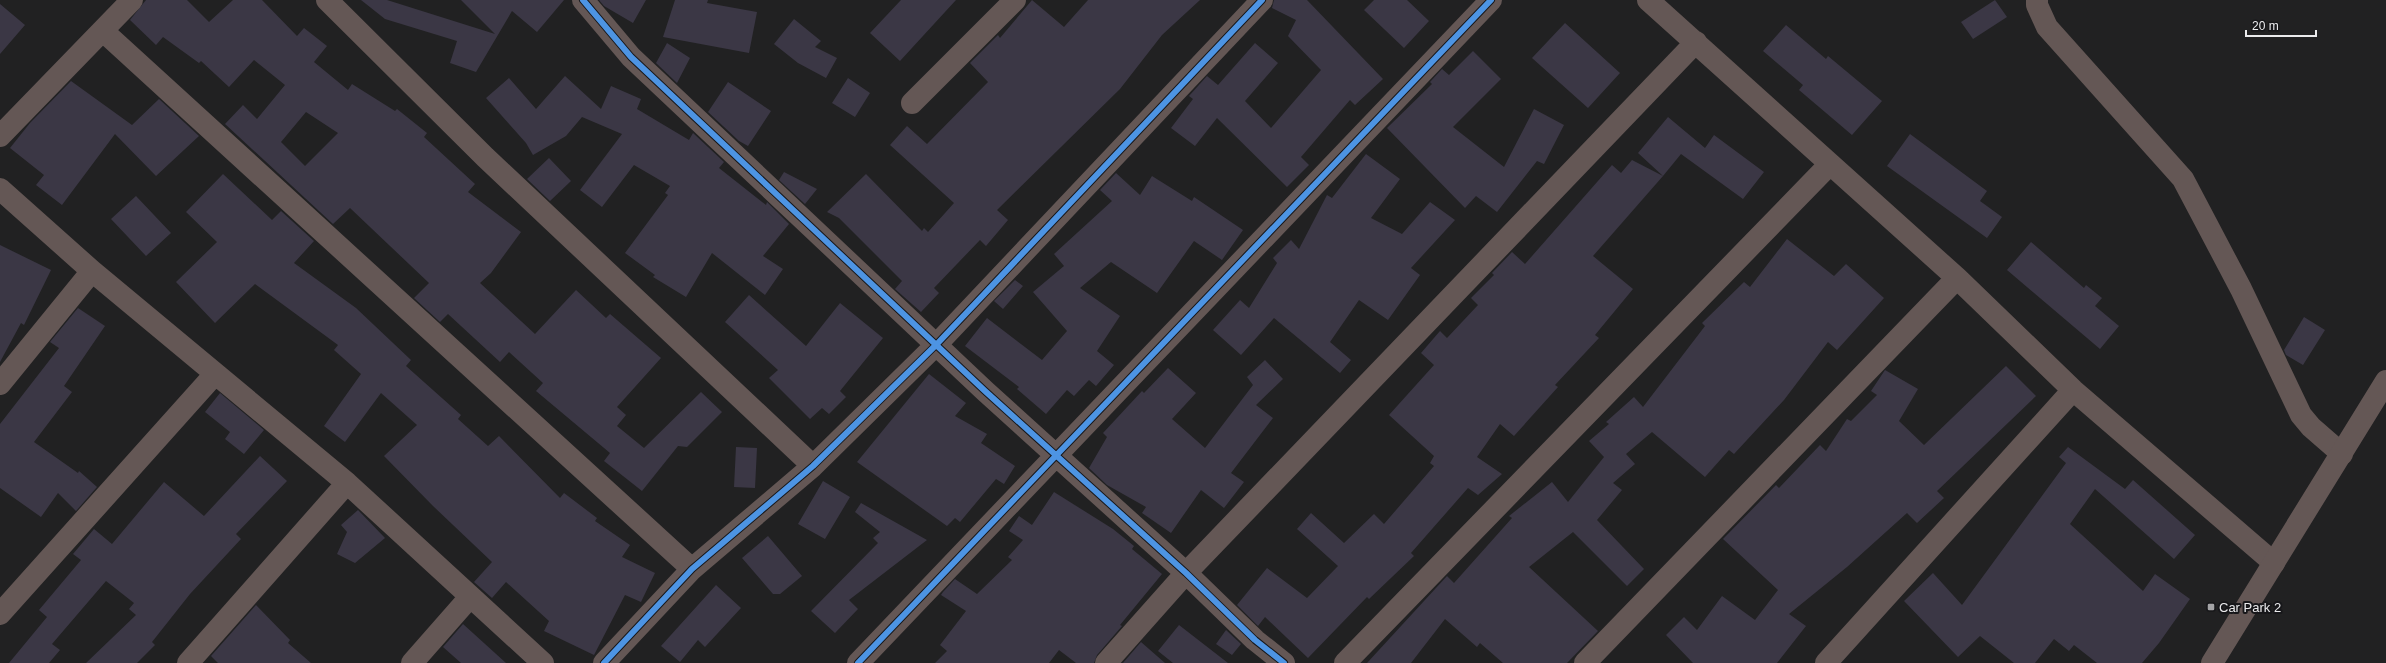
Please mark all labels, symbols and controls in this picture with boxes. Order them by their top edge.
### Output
scale bar [2246,12,2316,38]
text: 20 m [2252,19,2279,33]
place label: Car Park 2 [2219,600,2281,615]
marker: Car Park 2 [2206,602,2216,612]

